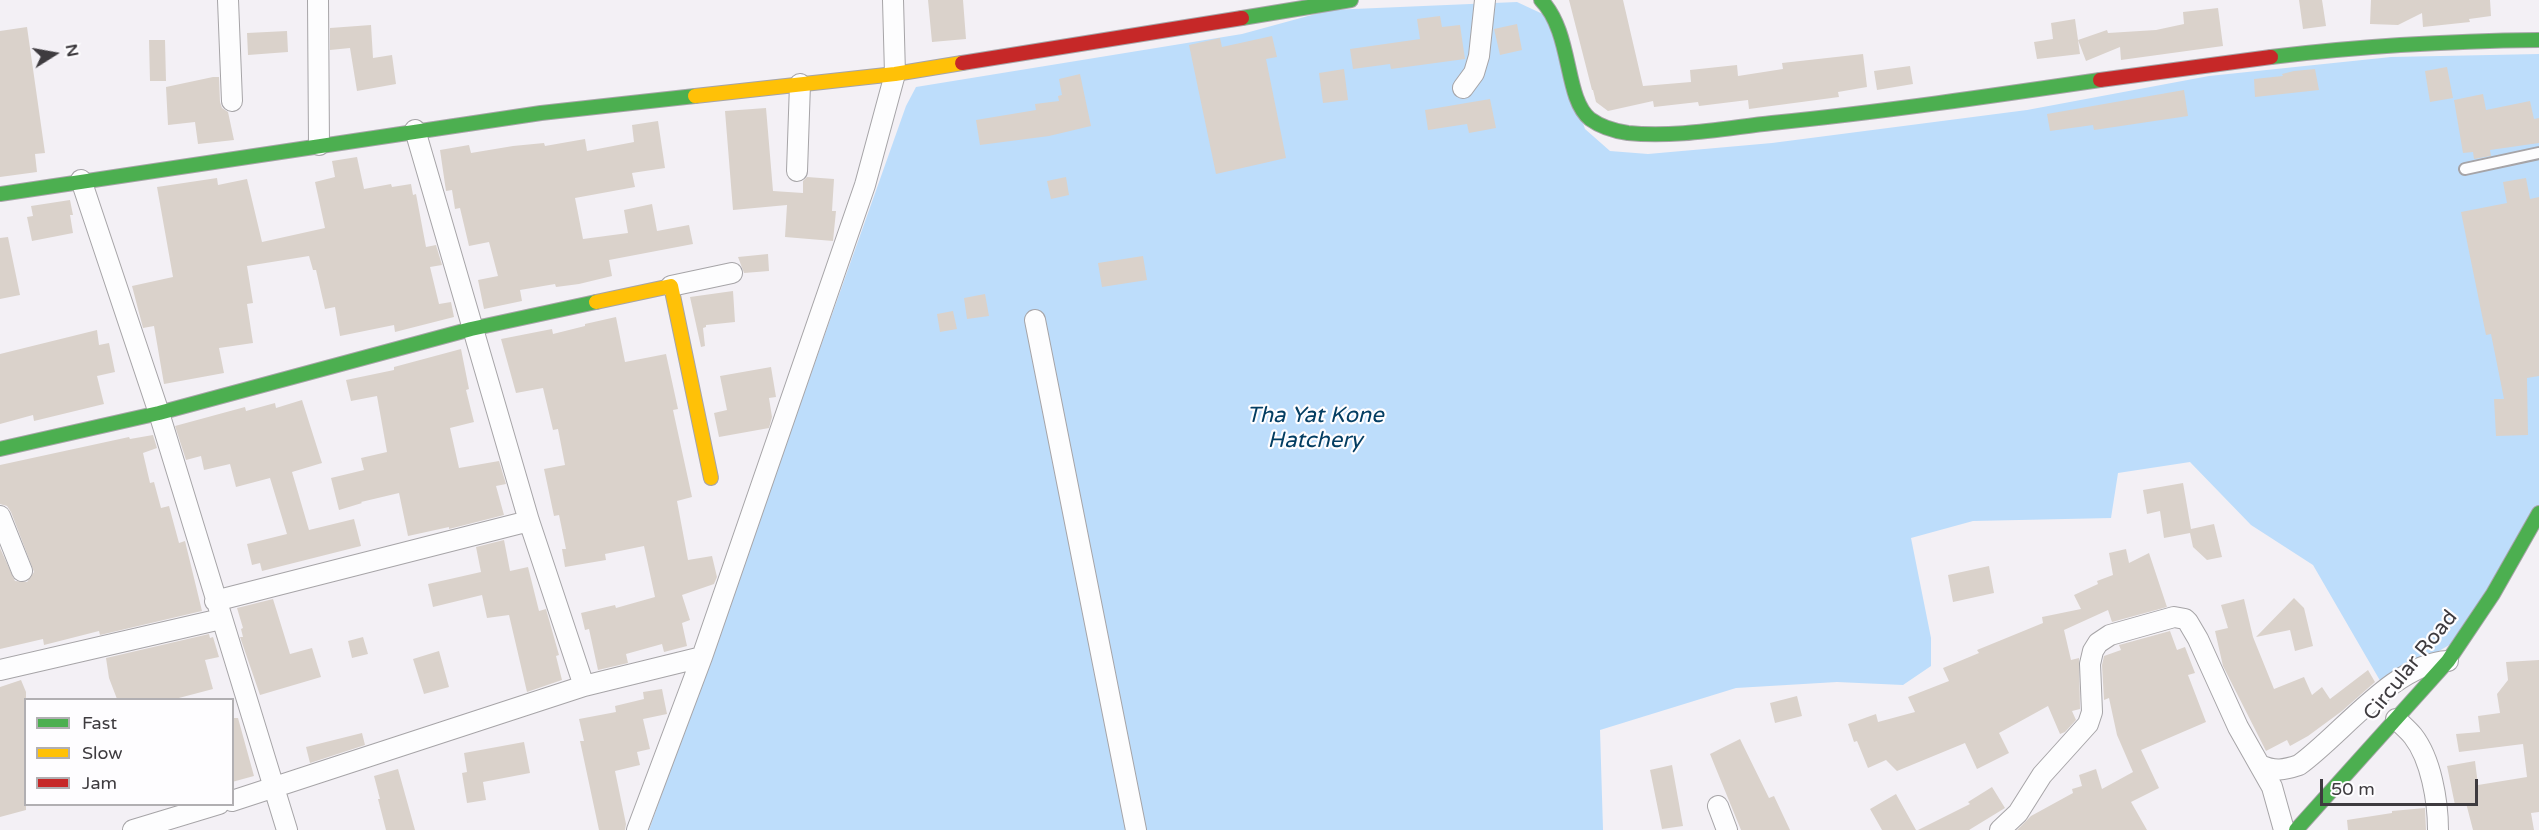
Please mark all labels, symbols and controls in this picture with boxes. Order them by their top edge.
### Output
north arrow [24,24,84,84]
text: N [61,42,83,59]
water label: Tha Yat Kone Hatchery [1246,403,1384,454]
street label: Circular Road [2359,606,2463,726]
legend [24,698,234,806]
text: Fast [82,712,117,734]
text: Slow [82,742,123,764]
scale bar [2323,767,2480,805]
text: Jam [82,772,117,794]
text: 50 m [2331,778,2375,800]

